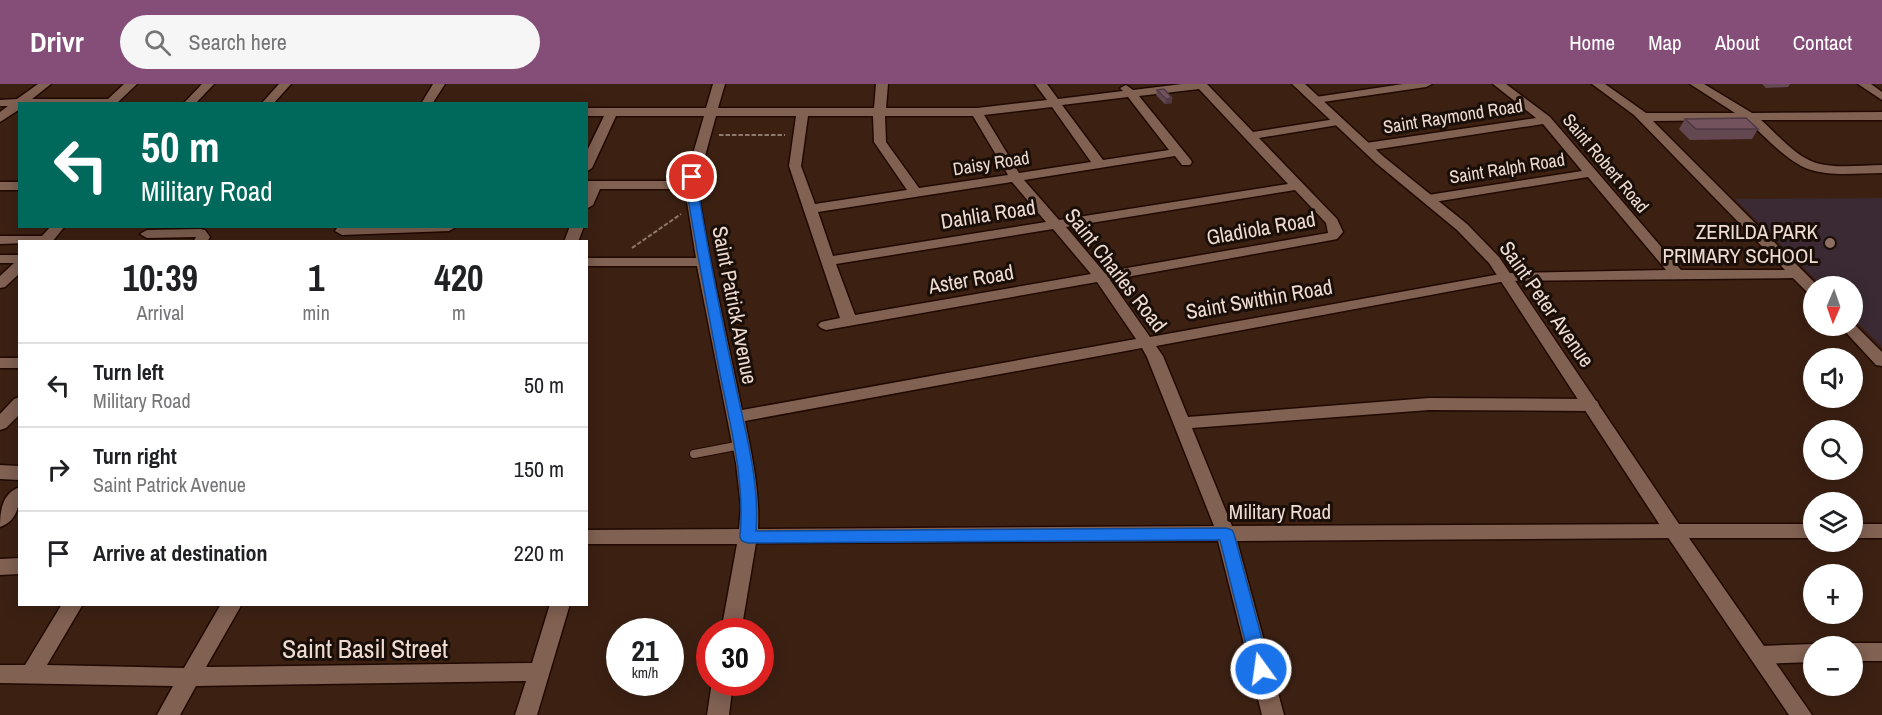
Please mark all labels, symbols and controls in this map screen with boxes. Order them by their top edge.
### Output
search box [120,15,540,69]
text: Drivr [30,23,84,61]
icon: search [141,26,174,59]
text: Search here [189,27,287,57]
text: Home [1569,28,1615,57]
text: Map [1648,28,1682,57]
text: About [1715,28,1760,57]
text: Contact [1793,28,1852,57]
street label: Saint Raymond Road [1381,93,1525,139]
street label: Saint Robert Road [1557,108,1655,218]
text: 50 m [141,119,220,175]
icon: left [42,126,120,204]
street label: Daisy Road [951,145,1031,181]
street label: Saint Ralph Road [1448,147,1566,189]
pin [666,151,717,202]
icon: arrive [675,160,708,193]
text: Military Road [141,173,273,209]
street label: Dahlia Road [938,192,1038,236]
street label: Saint Charles Road [1058,202,1174,338]
street label: Gladiola Road [1204,204,1318,252]
place label: ZERILDA PARK PRIMARY SCHOOL [1663,217,1819,270]
street label: Saint Patrick Avenue [705,223,765,387]
street label: Saint Peter Avenue [1493,235,1601,373]
marker: ZERILDA PARK PRIMARY SCHOOL [1823,236,1837,250]
text: 10:39 [122,254,198,302]
text: 1 [308,254,324,302]
text: 420 [434,254,484,302]
street label: Aster Road [925,257,1016,301]
street label: Saint Swithin Road [1183,272,1335,326]
north arrow [1803,276,1863,336]
map controls [1803,276,1863,696]
text: Arrival [137,299,184,326]
text: min [302,299,330,326]
text: m [452,299,466,326]
button: sound [1803,348,1863,408]
text: Turn left [93,357,164,387]
icon: left [42,369,75,402]
text: 50 m [524,370,564,400]
text: Military Road [93,387,191,414]
button: search [1803,420,1863,480]
text: Turn right [93,441,177,471]
icon: right [42,453,75,486]
text: 150 m [514,454,564,484]
text: Saint Patrick Avenue [93,471,246,498]
button: layers [1803,492,1863,552]
street label: Military Road [1229,497,1331,526]
icon: arrive [42,537,75,570]
text: Arrive at destination [93,538,267,568]
text: 220 m [514,538,564,568]
button: + [1803,564,1863,624]
speed limit sign: 30 [696,618,774,696]
text: 21 [631,630,659,670]
street label: Saint Basil Street [282,631,448,666]
button: − [1803,636,1863,696]
position arrow [1229,637,1293,701]
text: km/h [632,662,658,683]

